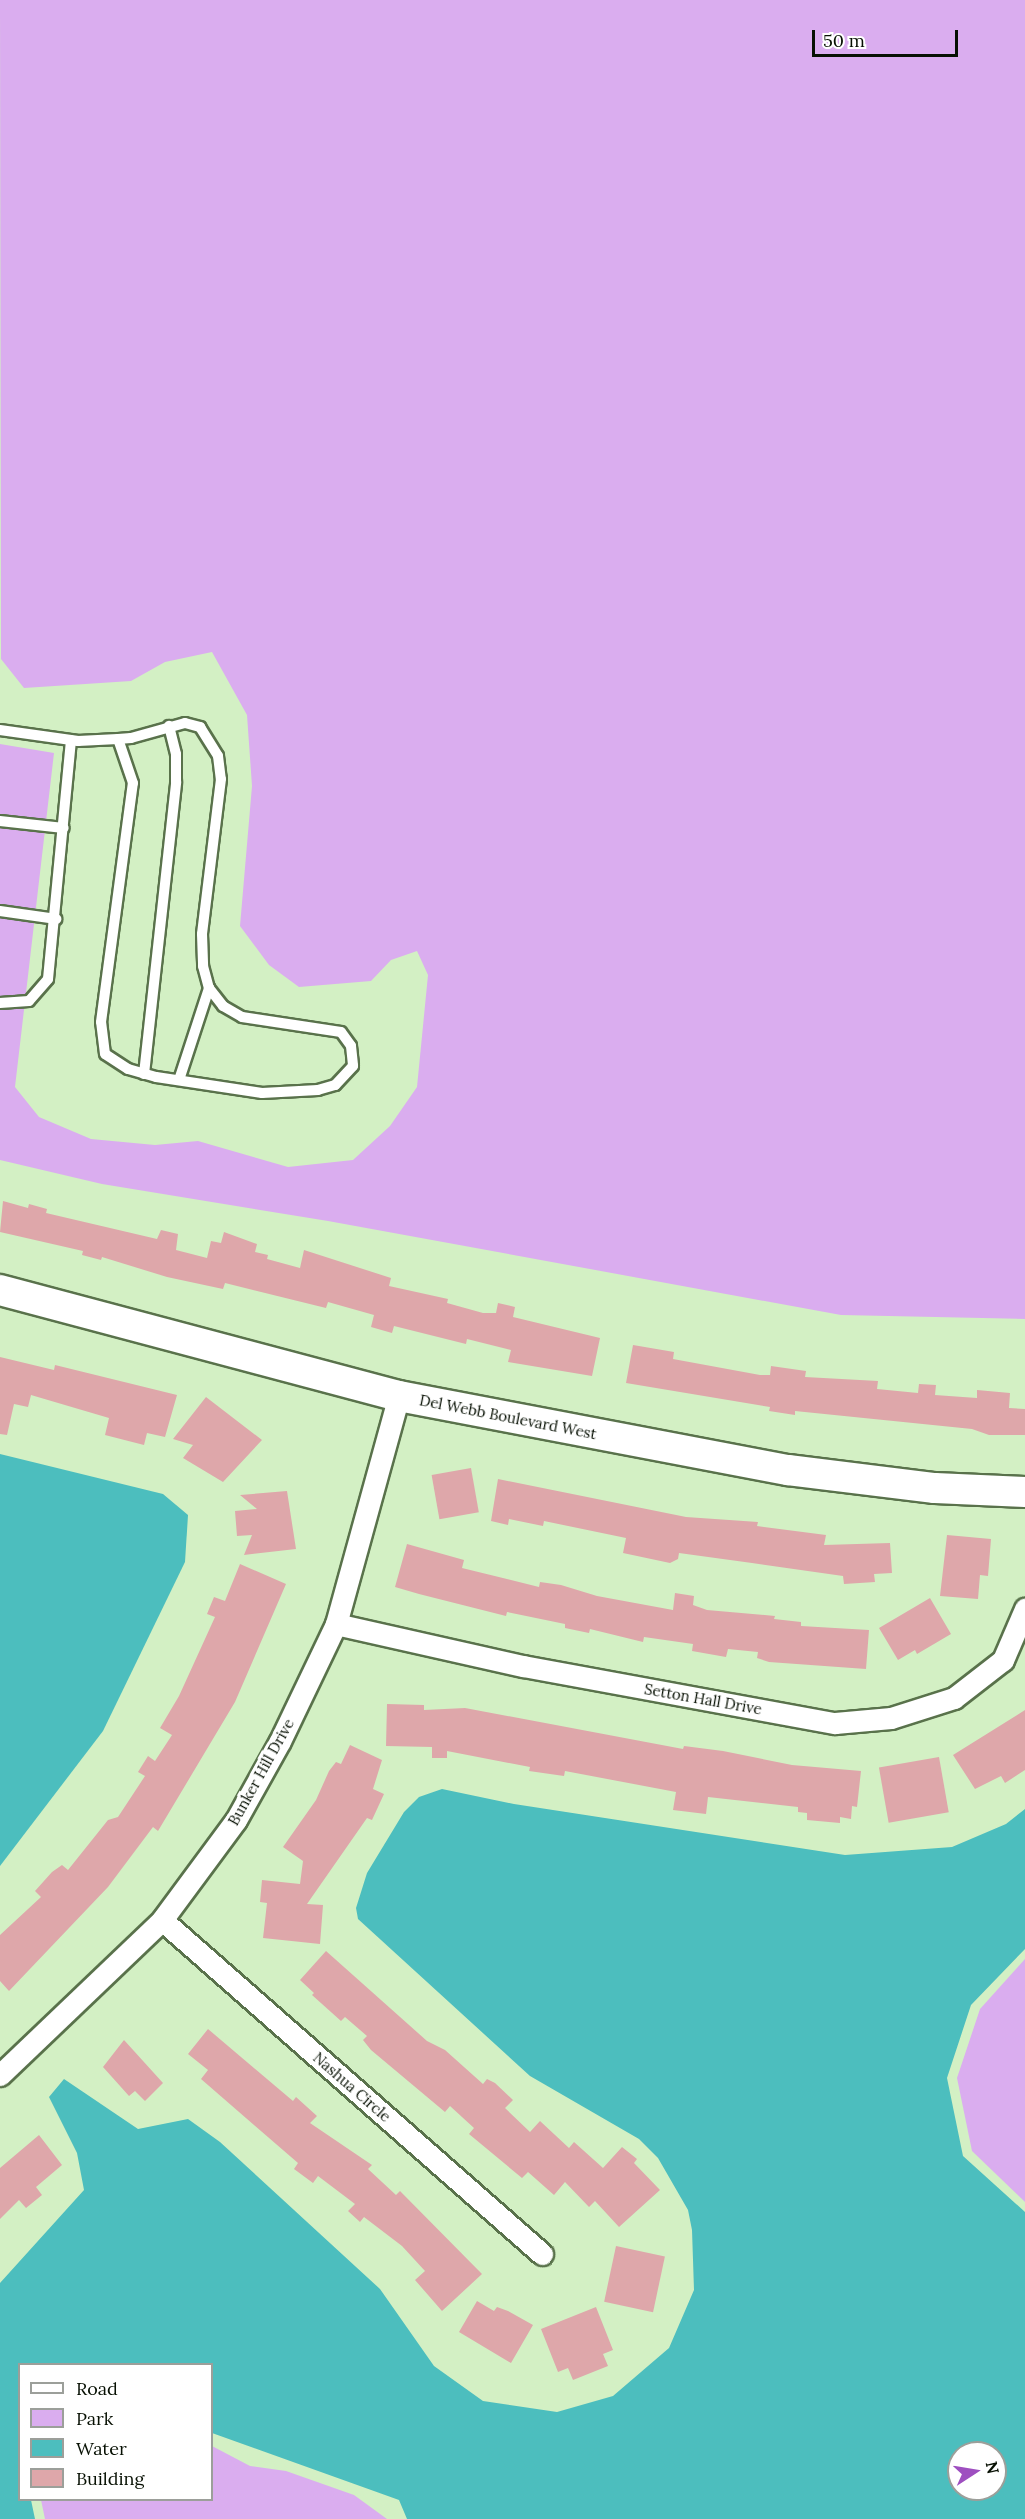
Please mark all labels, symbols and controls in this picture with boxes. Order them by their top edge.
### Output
scale bar [815,18,960,56]
text: 50 m [823,29,865,52]
street label: Del Webb Boulevard West [418,1391,598,1443]
street label: Setton Hall Drive [643,1680,763,1718]
street label: Bunker Hill Drive [224,1715,298,1829]
street label: Nashua Circle [310,2048,394,2126]
legend [18,2363,213,2501]
text: Road [76,2377,118,2400]
text: Park [76,2407,113,2430]
text: Water [76,2437,127,2460]
north arrow [947,2441,1007,2501]
text: N [982,2460,1004,2476]
text: Building [76,2467,144,2490]

